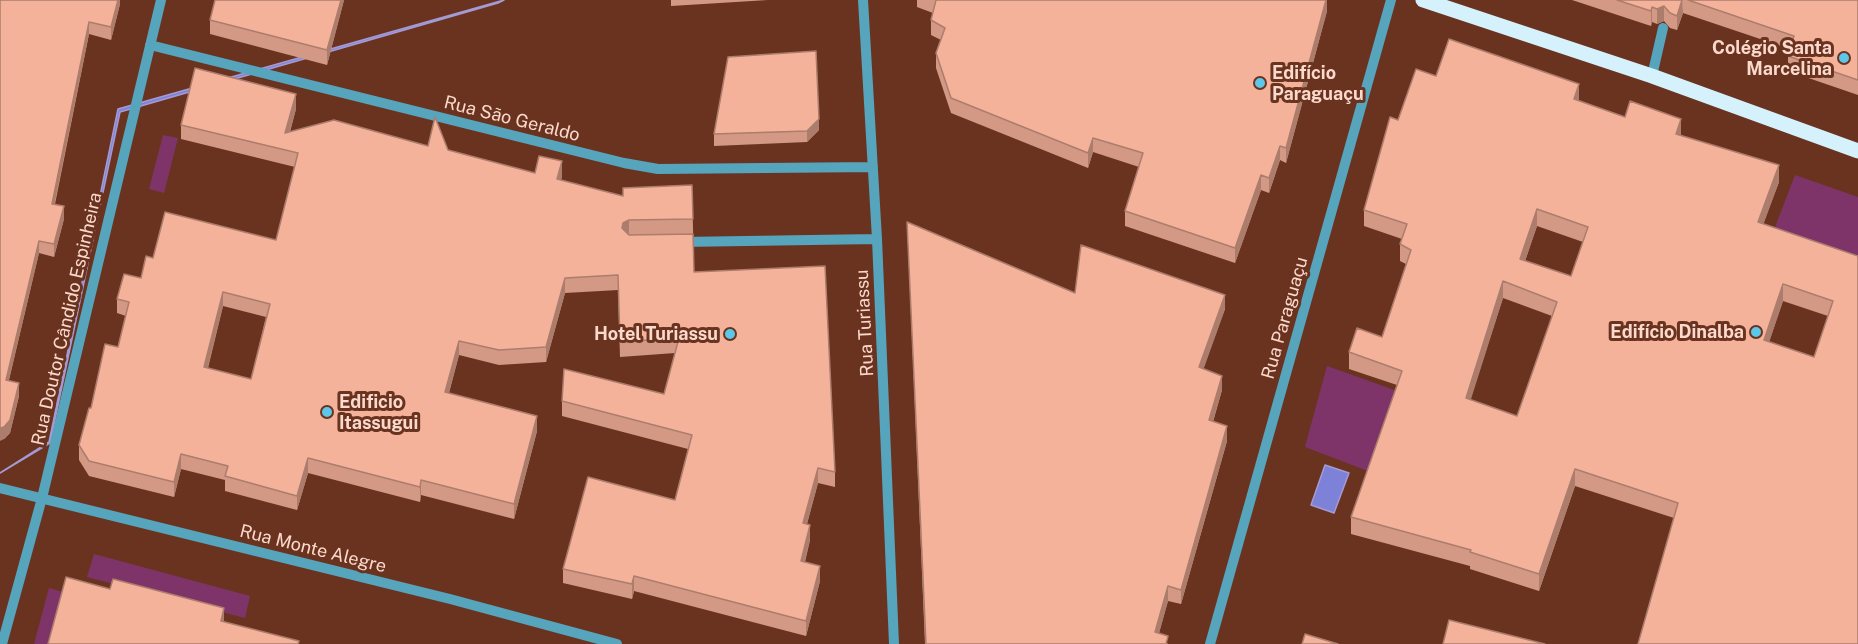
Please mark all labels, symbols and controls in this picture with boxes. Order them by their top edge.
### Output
place label: Colégio Santa Marcelina [1712,37,1832,80]
marker: Colégio Santa Marcelina [1837,51,1851,65]
place label: Edifício Paraguaçu [1272,62,1364,104]
marker: Edifício Paraguaçu [1253,76,1267,90]
street label: Rua São Geraldo [442,92,582,146]
street label: Rua Doutor Cândido Espinheira [27,190,107,448]
street label: Rua Paraguaçu [1257,254,1313,382]
street label: Rua Turiassu [851,269,879,377]
place label: Edifício Dinalba [1610,321,1744,343]
place label: Hotel Turiassu [594,323,718,345]
marker: Edifício Dinalba [1749,325,1763,339]
marker: Hotel Turiassu [723,327,737,341]
place label: Edificio Itassugui [339,391,418,434]
marker: Edificio Itassugui [320,405,334,419]
street label: Rua Monte Alegre [237,520,389,578]

